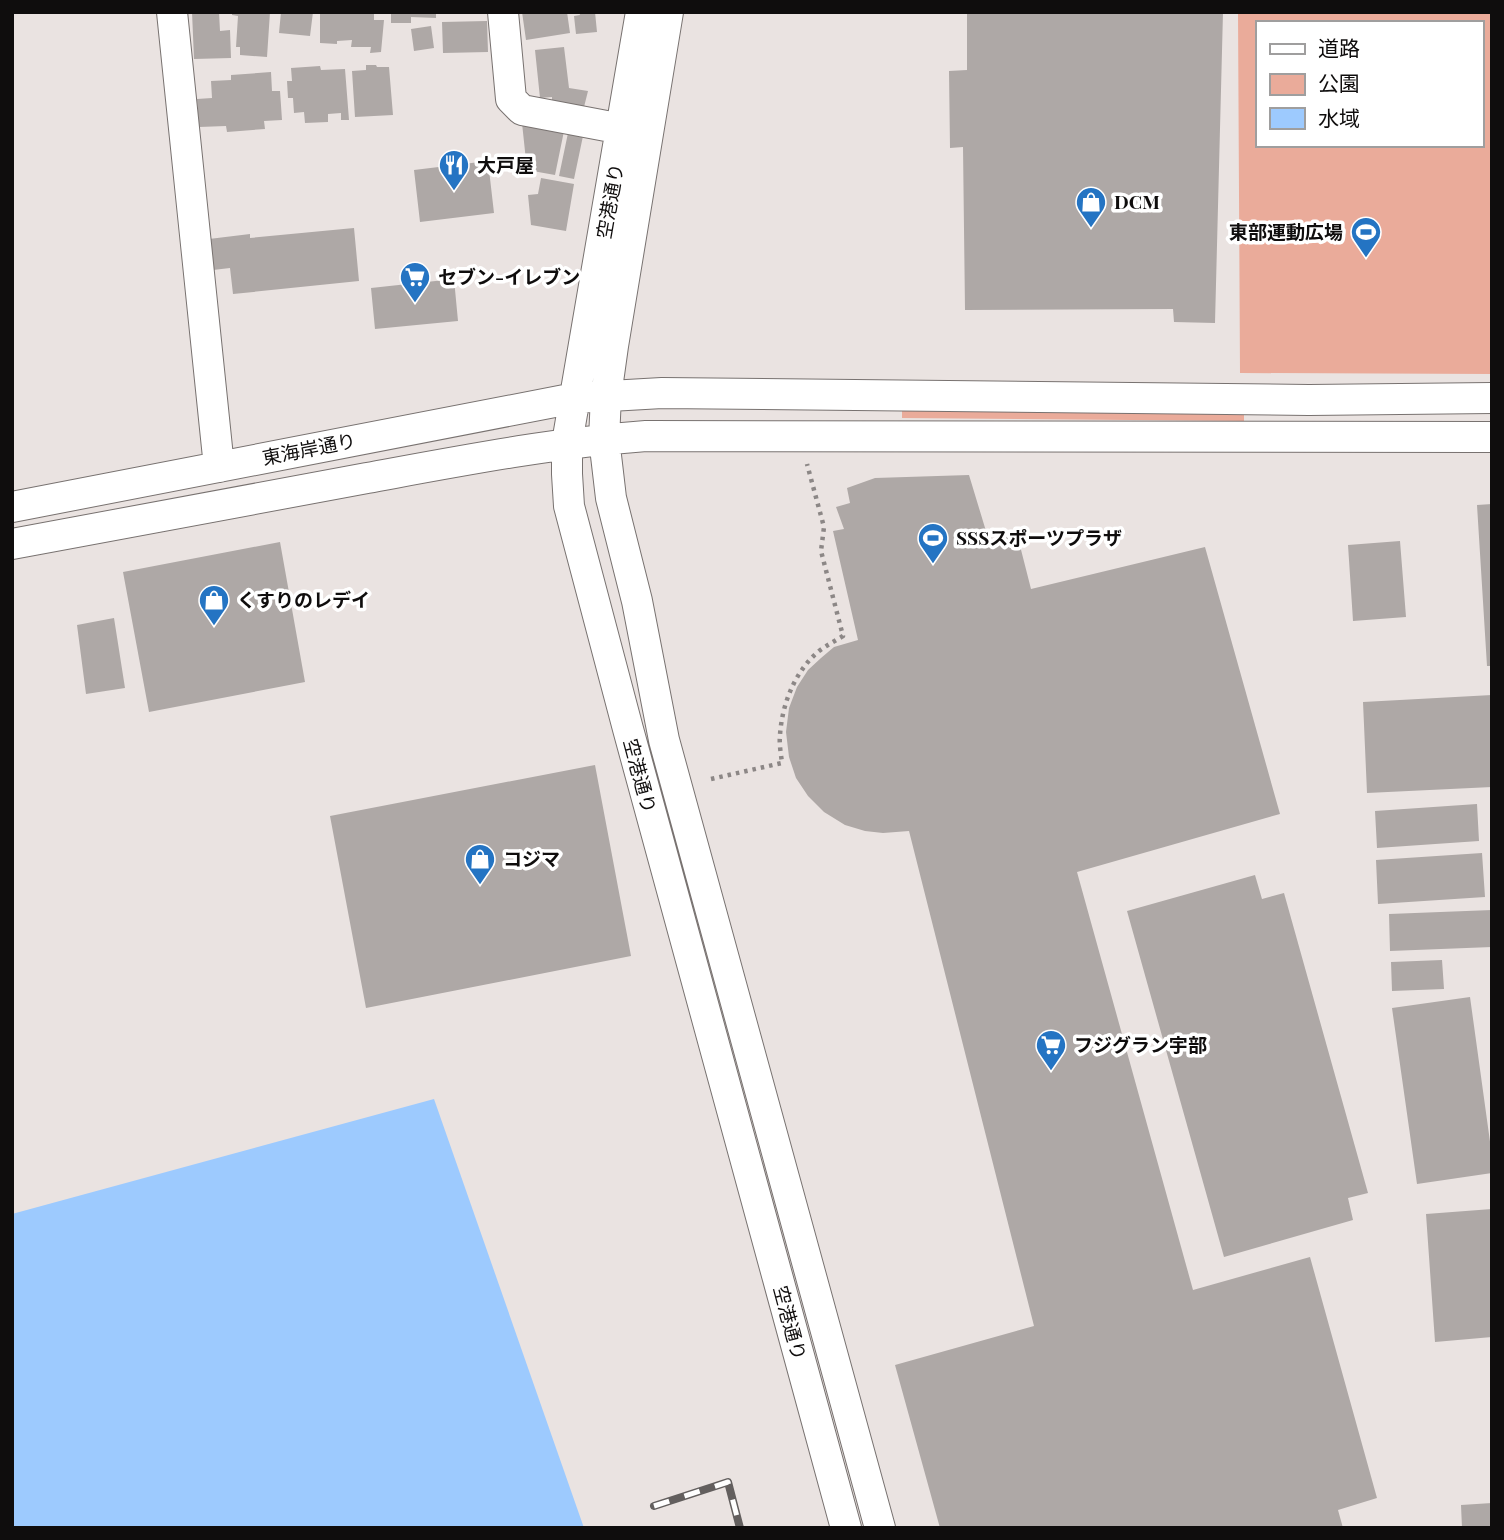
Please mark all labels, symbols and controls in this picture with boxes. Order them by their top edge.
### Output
legend [1256,21,1483,147]
text: 道路 [1318,33,1360,61]
text: 公園 [1318,68,1360,96]
text: 水域 [1318,103,1360,131]
restaurant icon: 大戸屋 [437,148,471,192]
place label: 大戸屋 [477,151,534,177]
street label: 空港通り [590,161,628,241]
shop icon: DCM [1074,185,1108,229]
place label: DCM [1114,188,1160,214]
sports icon: 東部運動広場 [1349,215,1383,259]
place label: 東部運動広場 [1229,218,1343,244]
supermarket icon: セブン-イレブン [398,260,432,304]
place label: セブン-イレブン [438,263,580,289]
street label: 東海岸通り [260,426,358,470]
sports icon: SSSスポーツプラザ [916,521,950,565]
place label: SSSスポーツプラザ [956,524,1122,550]
shop icon: くすりのレデイ [197,583,231,627]
place label: くすりのレデイ [237,586,370,612]
street label: 空港通り [619,736,663,816]
shop icon: コジマ [463,842,497,886]
place label: コジマ [503,845,560,871]
supermarket icon: フジグラン宇部 [1034,1028,1068,1072]
place label: フジグラン宇部 [1074,1031,1207,1057]
street label: 空港通り [769,1283,813,1363]

